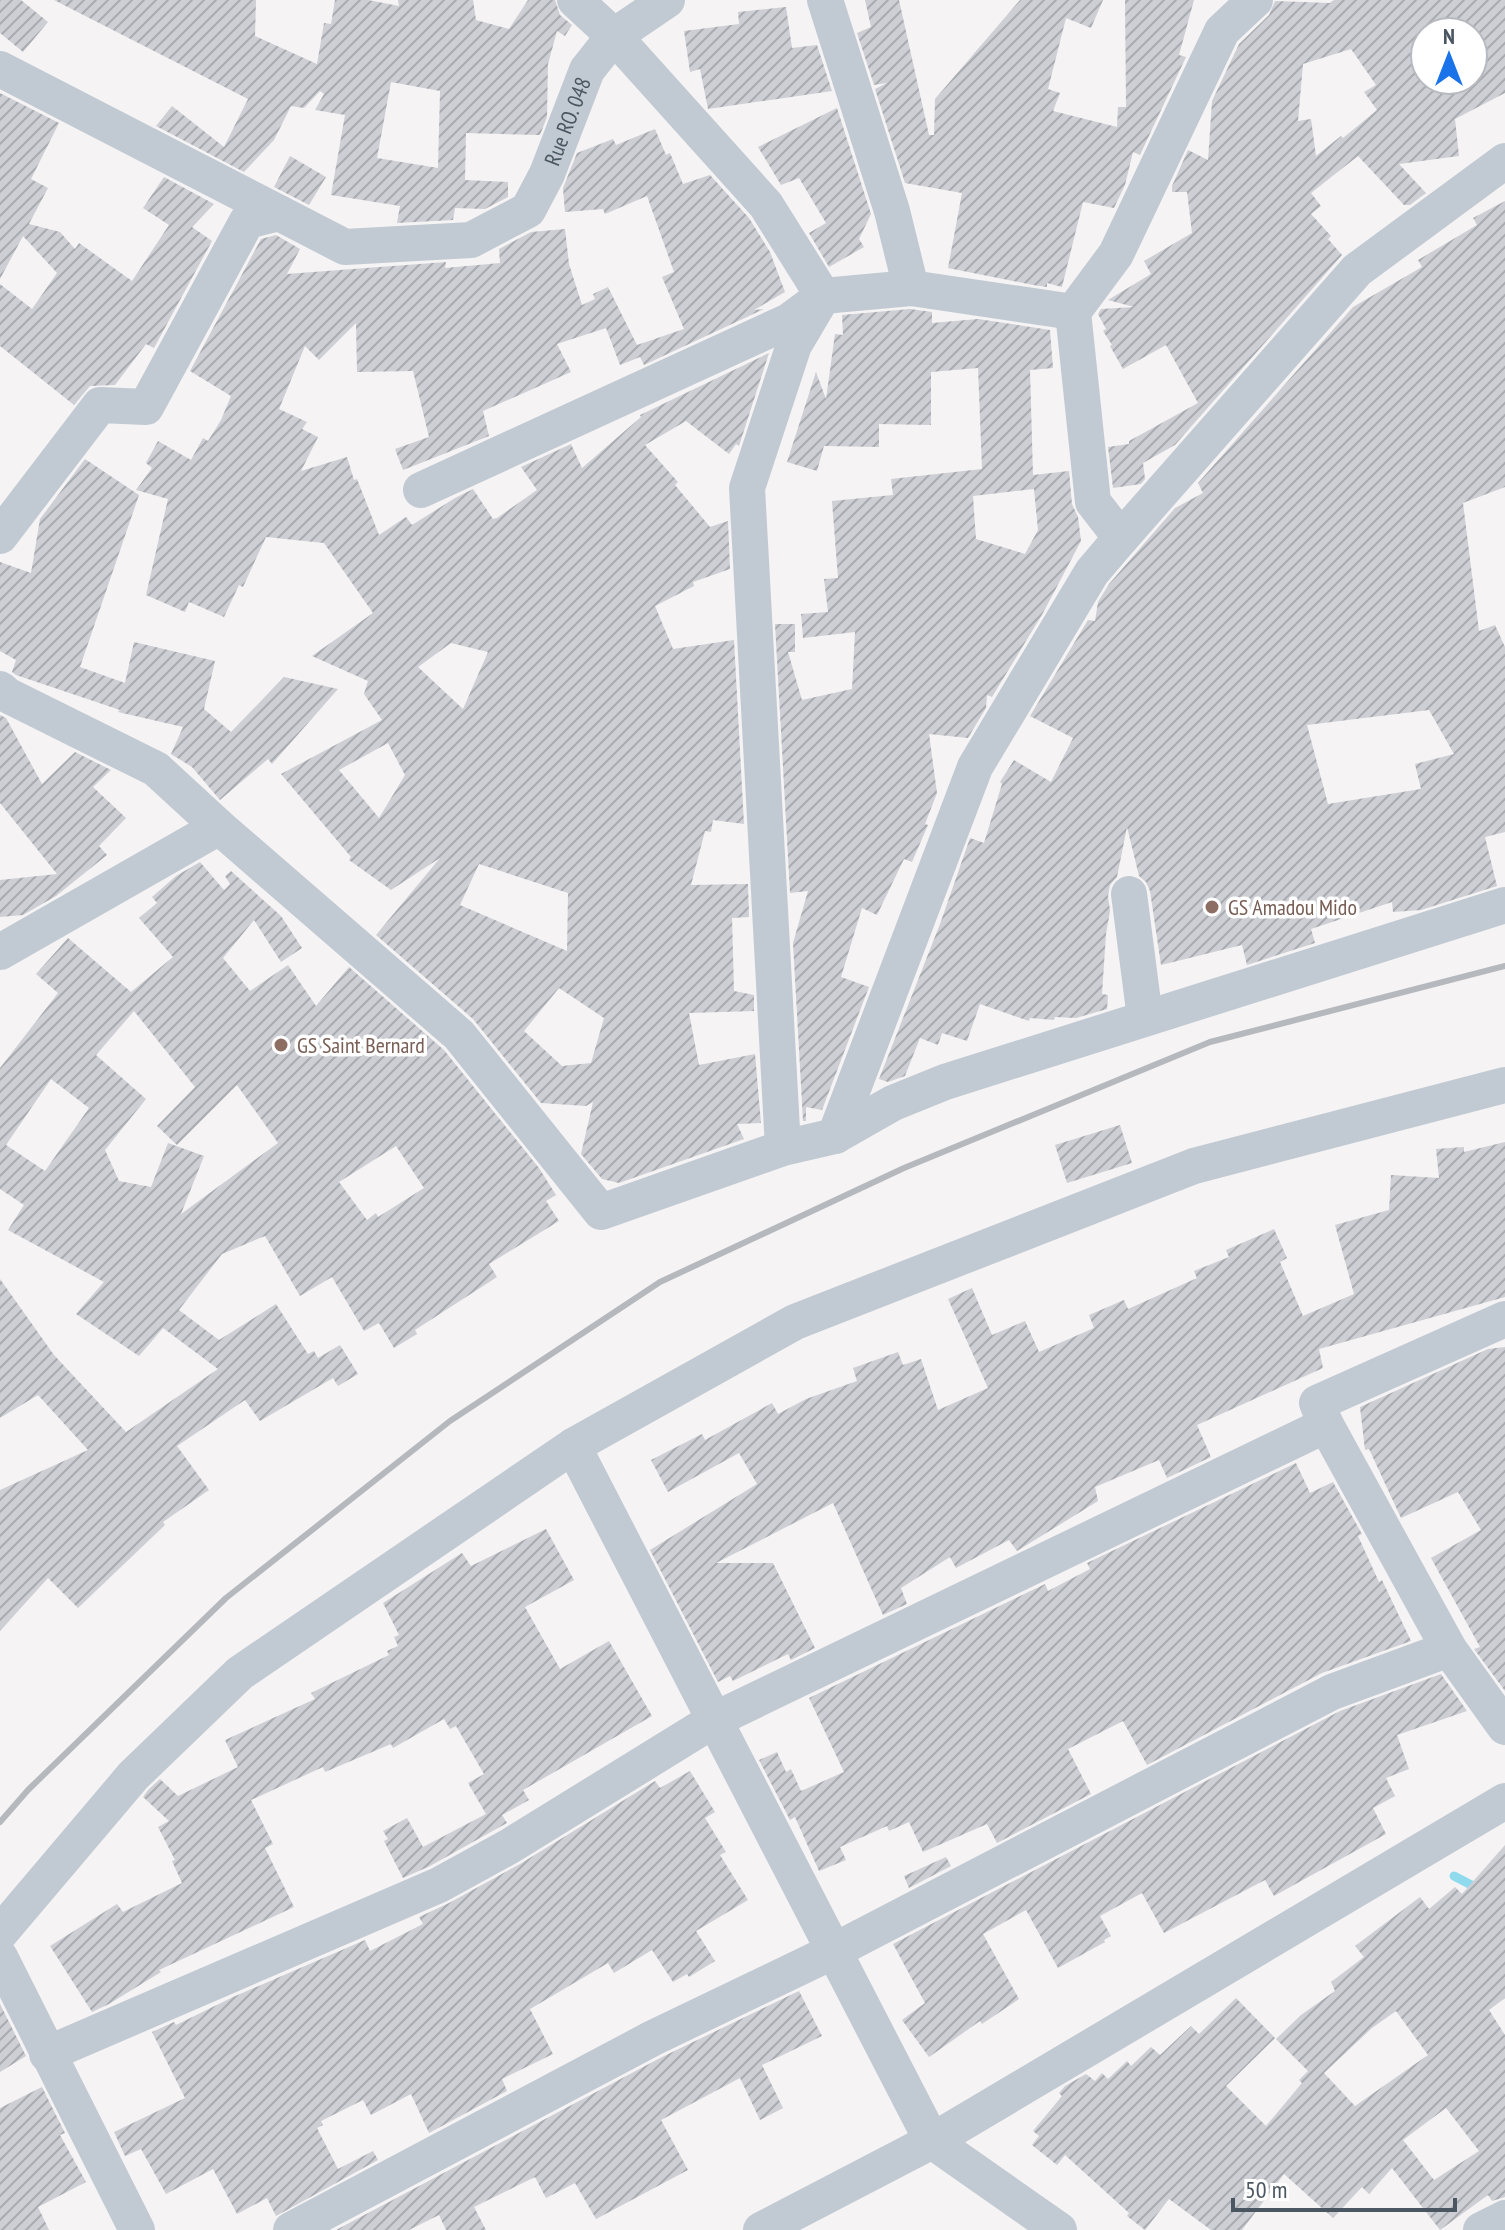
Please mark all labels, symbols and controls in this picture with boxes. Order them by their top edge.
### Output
north arrow [1409,16,1489,96]
text: N [1443,22,1455,50]
street label: Rue RO. 048 [538,73,597,169]
place label: GS Amadou Mido [1228,893,1357,921]
marker: GS Amadou Mido [1203,898,1221,916]
place label: GS Saint Bernard [297,1031,425,1059]
marker: GS Saint Bernard [272,1036,290,1054]
scale bar [1233,2162,1455,2212]
text: 50 m [1245,2174,1287,2205]

